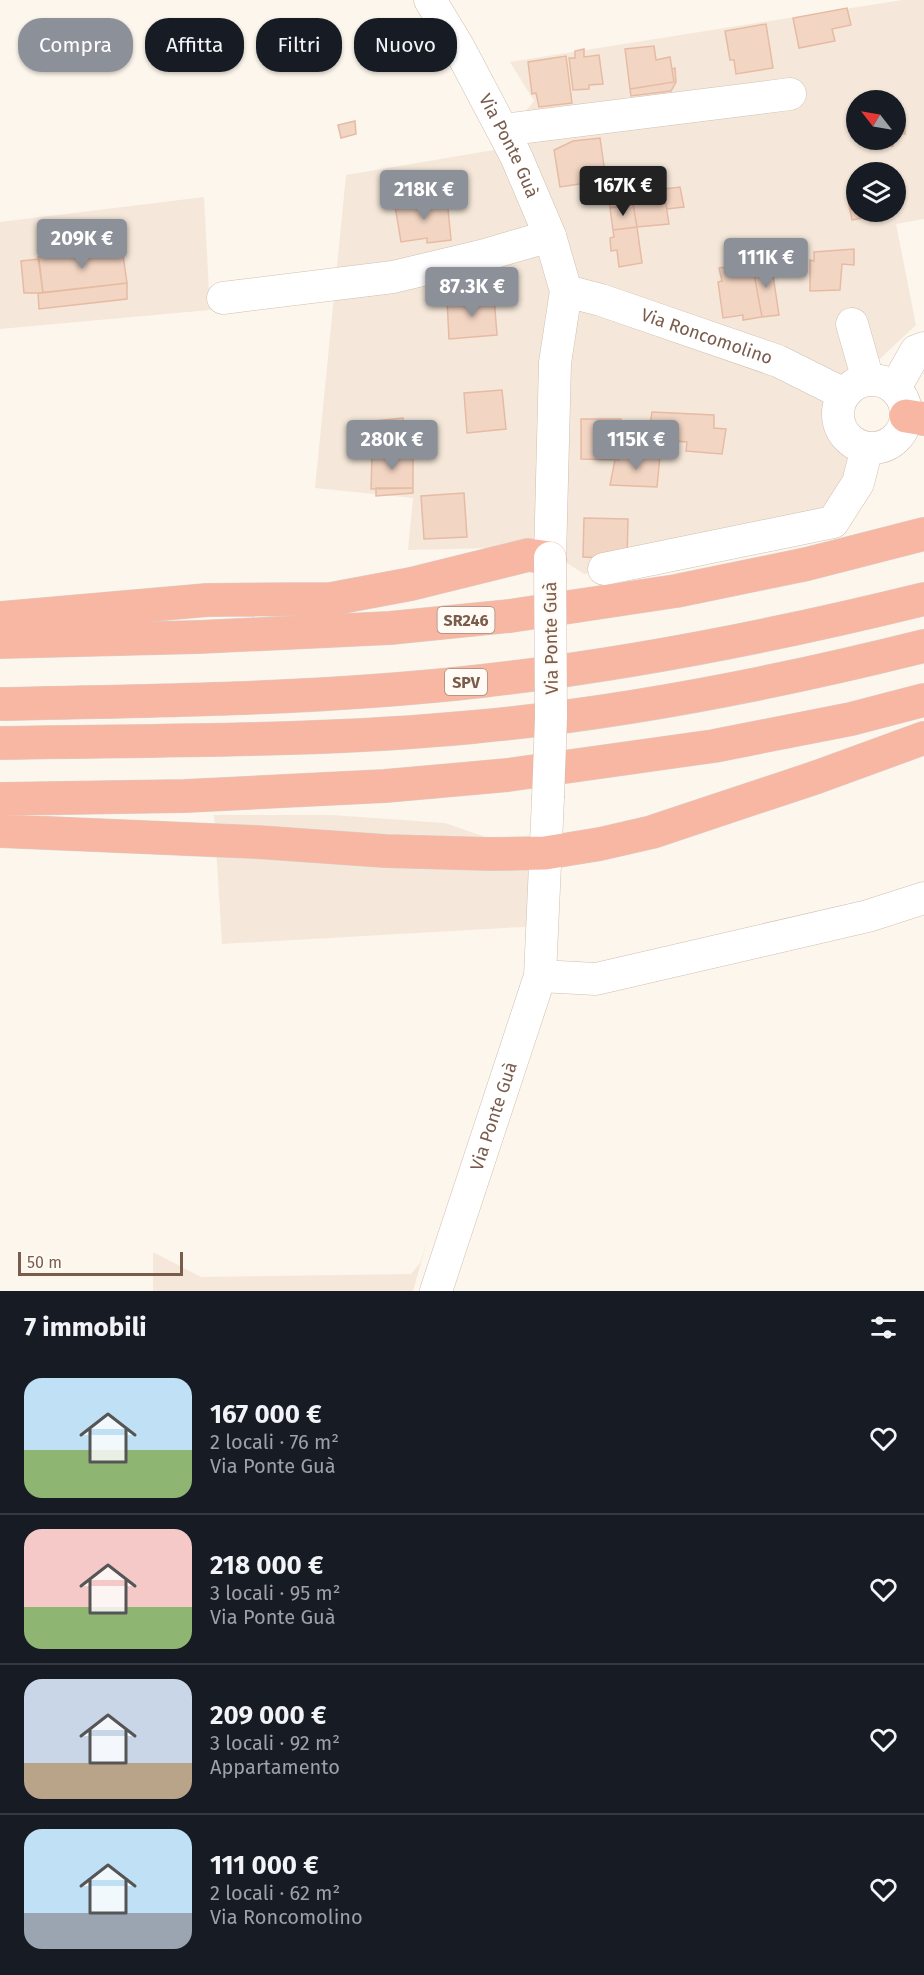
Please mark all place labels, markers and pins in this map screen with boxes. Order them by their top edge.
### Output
pin: 167K € [574,166,672,217]
pin: 218K € [375,170,473,221]
pin: 209K € [33,219,131,270]
pin: 111K € [717,238,815,289]
pin: 87.3K € [417,267,527,318]
pin: 280K € [343,420,441,471]
pin: 115K € [587,420,685,471]

